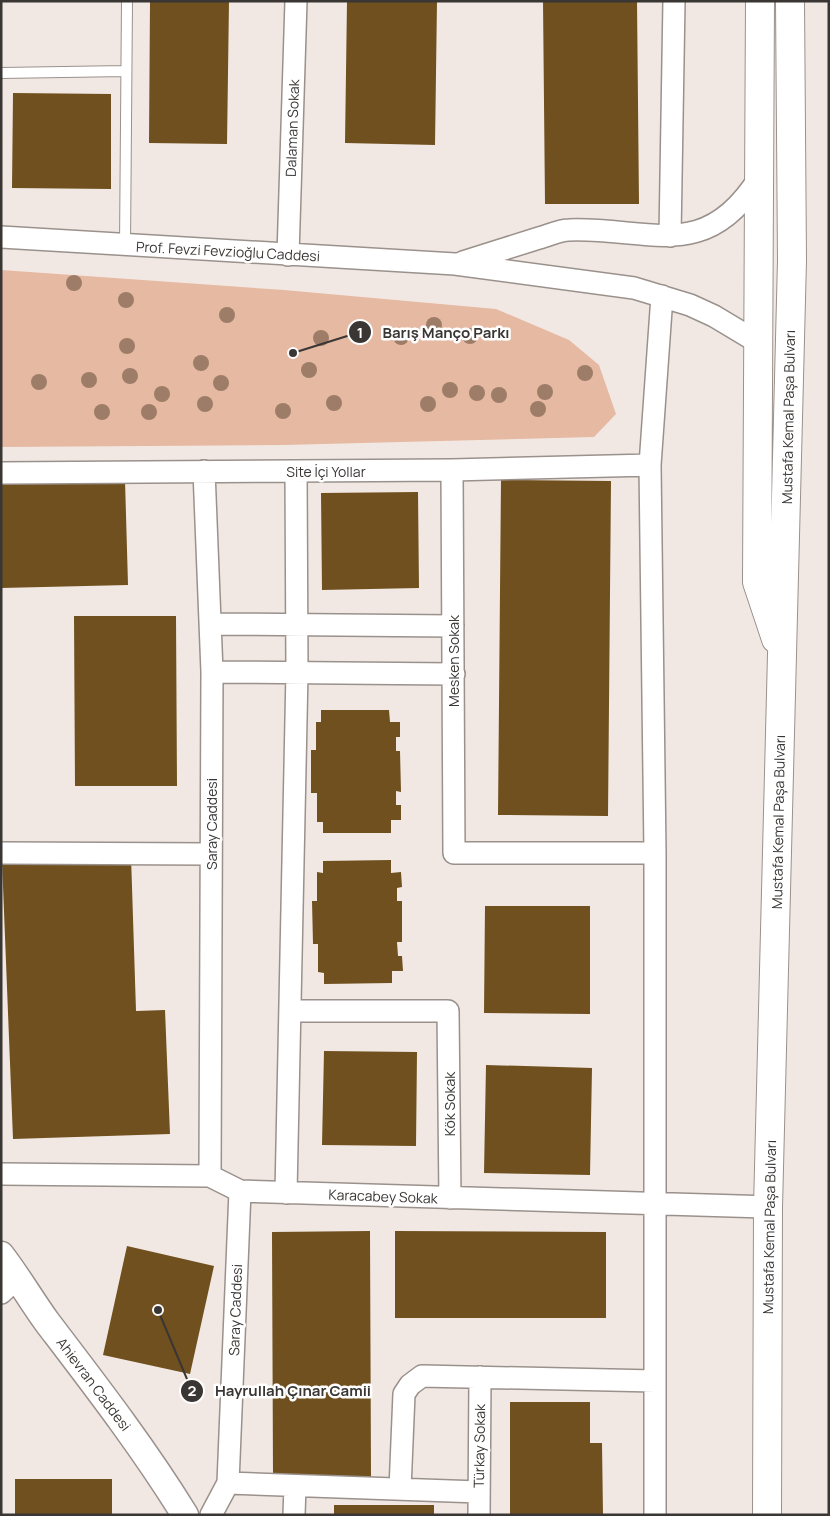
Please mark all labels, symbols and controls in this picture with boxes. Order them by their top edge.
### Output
street label: Dalaman Sokak [281,78,303,177]
street label: Prof. Fevzi Fevzioğlu Caddesi [135,237,321,265]
callout: Barış Manço Parkı [347,317,519,347]
text: 1 [357,322,363,343]
text: Barış Manço Parkı [382,322,510,343]
street label: Mustafa Kemal Paşa Bulvarı [777,330,799,504]
street label: Site İçi Yollar [286,462,366,481]
street label: Mesken Sokak [444,614,463,707]
street label: Mustafa Kemal Paşa Bulvarı [767,735,789,909]
street label: Saray Caddesi [202,778,221,870]
street label: Kök Sokak [440,1071,459,1136]
street label: Mustafa Kemal Paşa Bulvarı [758,1140,780,1314]
street label: Karacabey Sokak [328,1185,439,1207]
street label: Saray Caddesi [224,1264,246,1356]
street label: Ahievran Caddesi [53,1333,135,1435]
callout: Hayrullah Çınar Camii [180,1376,381,1406]
text: 2 [188,1380,197,1401]
text: Hayrullah Çınar Camii [215,1380,371,1401]
street label: Türkay Sokak [469,1403,489,1488]

